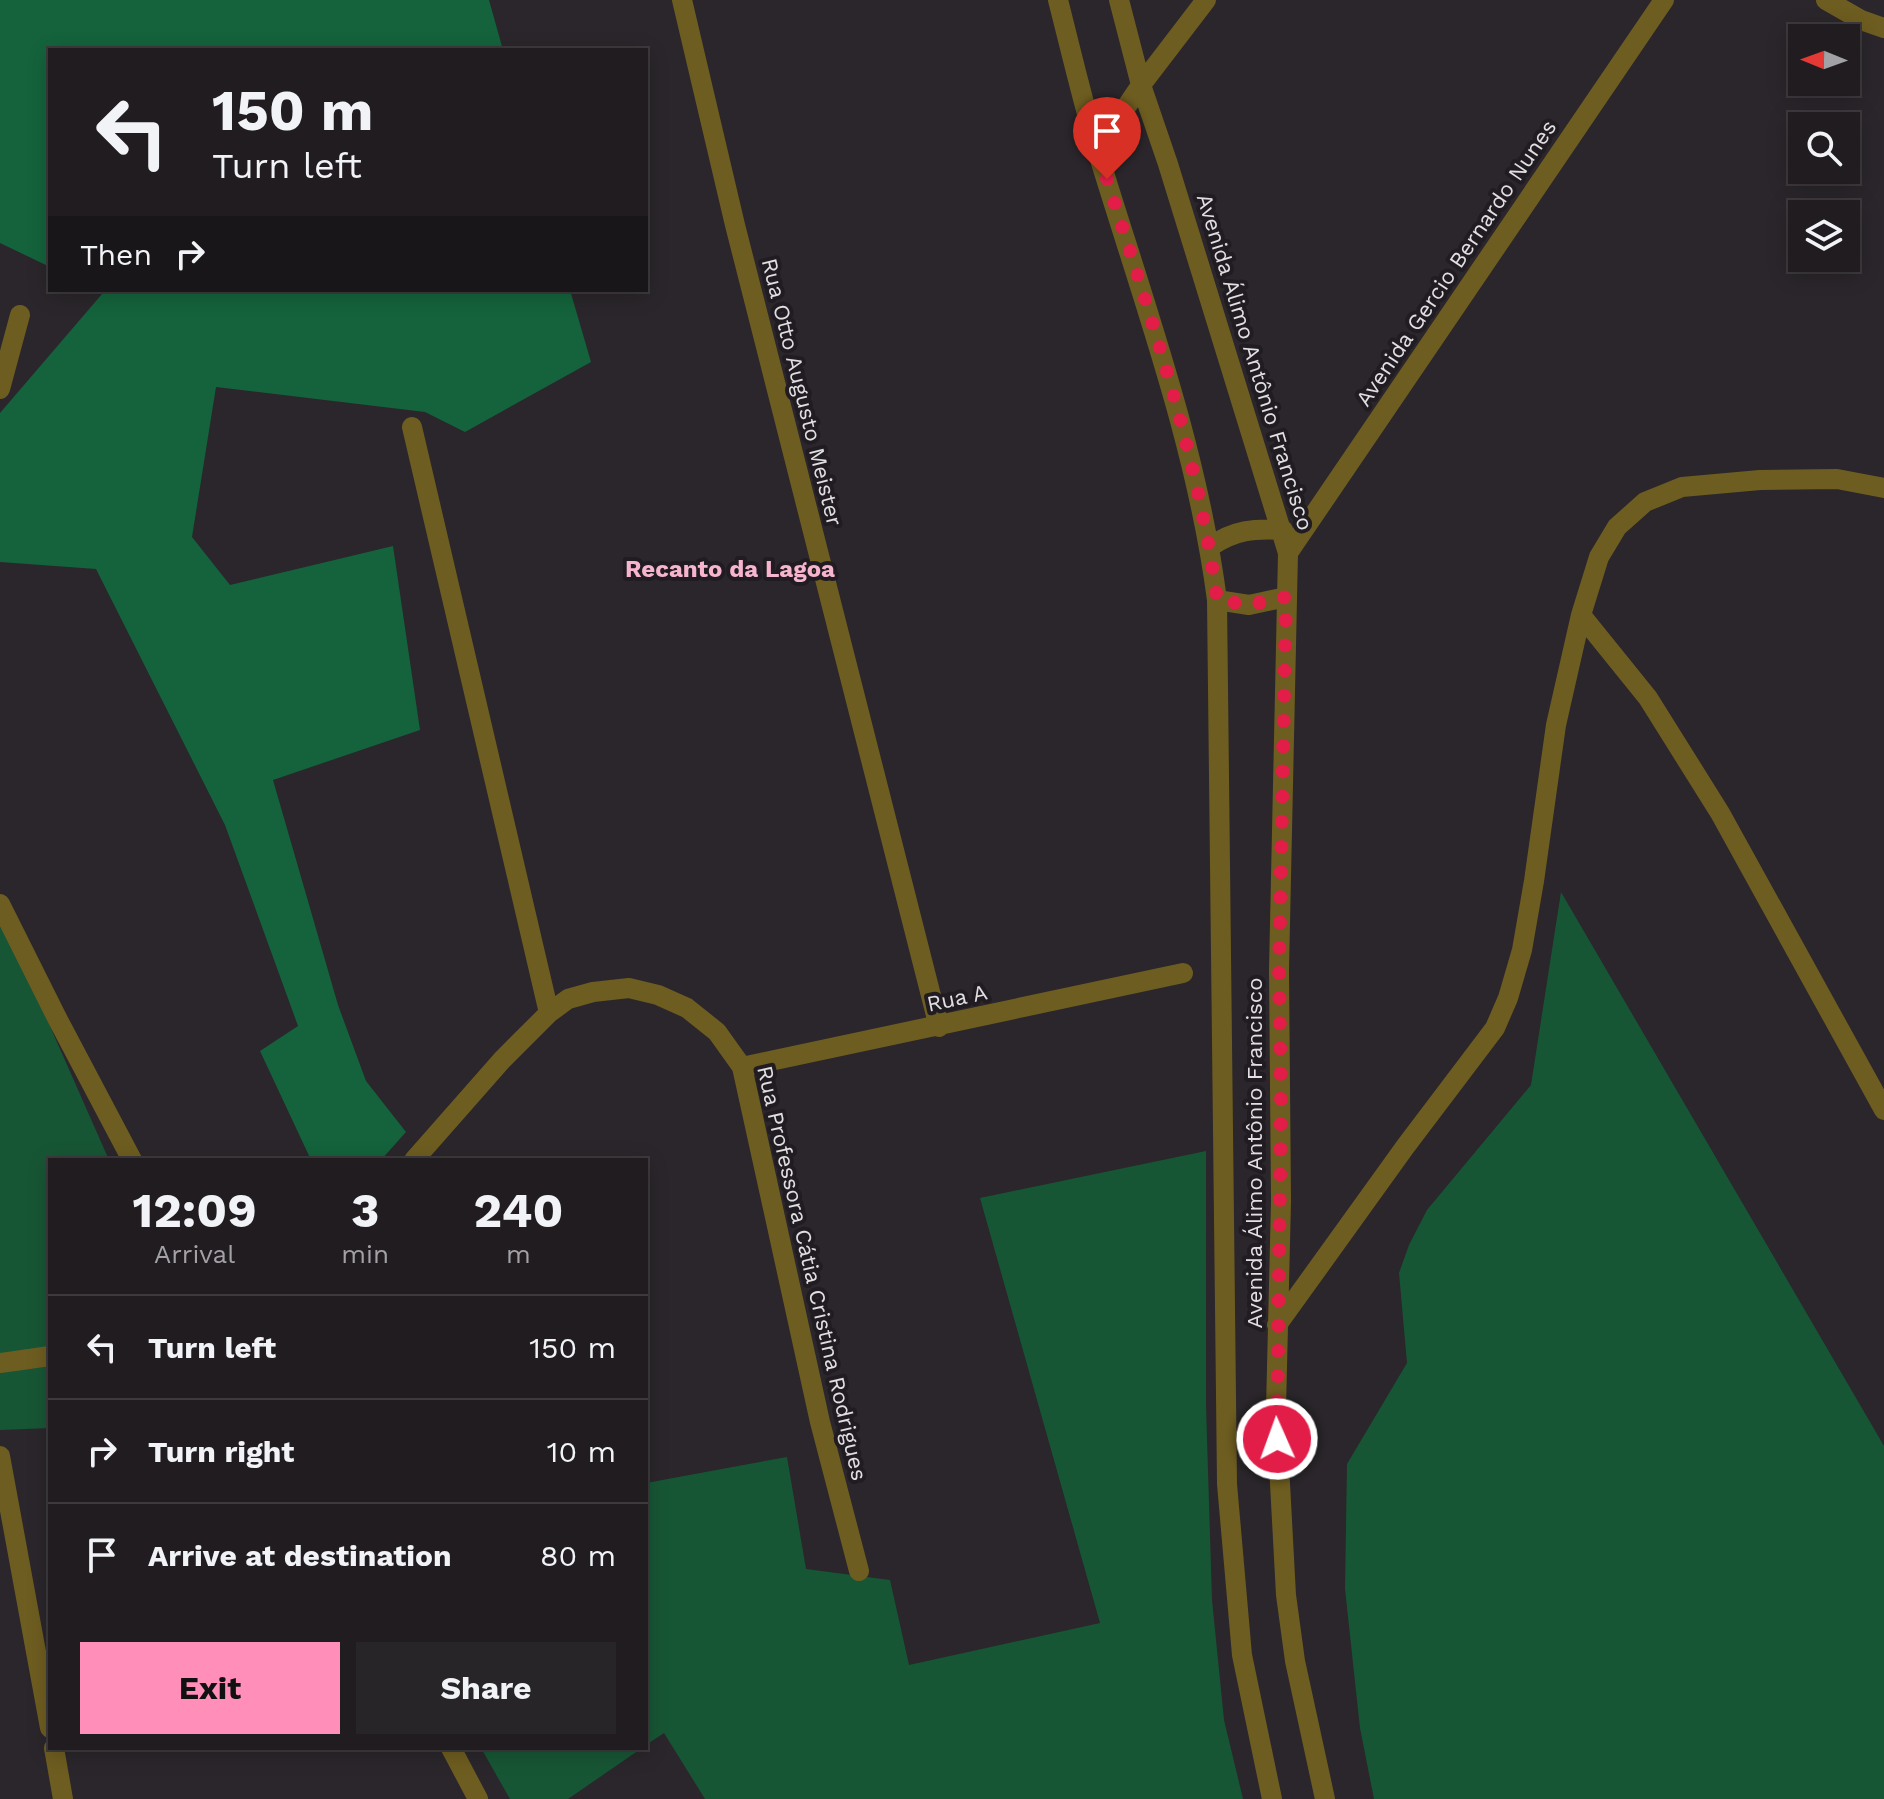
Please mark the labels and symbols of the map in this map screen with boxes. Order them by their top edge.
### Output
north arrow [1788,24,1860,96]
pin [1073,97,1141,179]
street label: Avenida Gercio Bernardo Nunes [1351,115,1561,411]
street label: Avenida Álimo Antônio Francisco [1192,191,1318,533]
street label: Rua Otto Augusto Meister [757,256,847,528]
district label: Recanto da Lagoa [625,555,835,583]
street label: Avenida Álimo Antônio Francisco [1242,978,1267,1328]
street label: Rua A [925,979,989,1017]
street label: Rua Professora Cátia Cristina Rodrigues [752,1063,872,1483]
position arrow [1235,1397,1319,1481]

